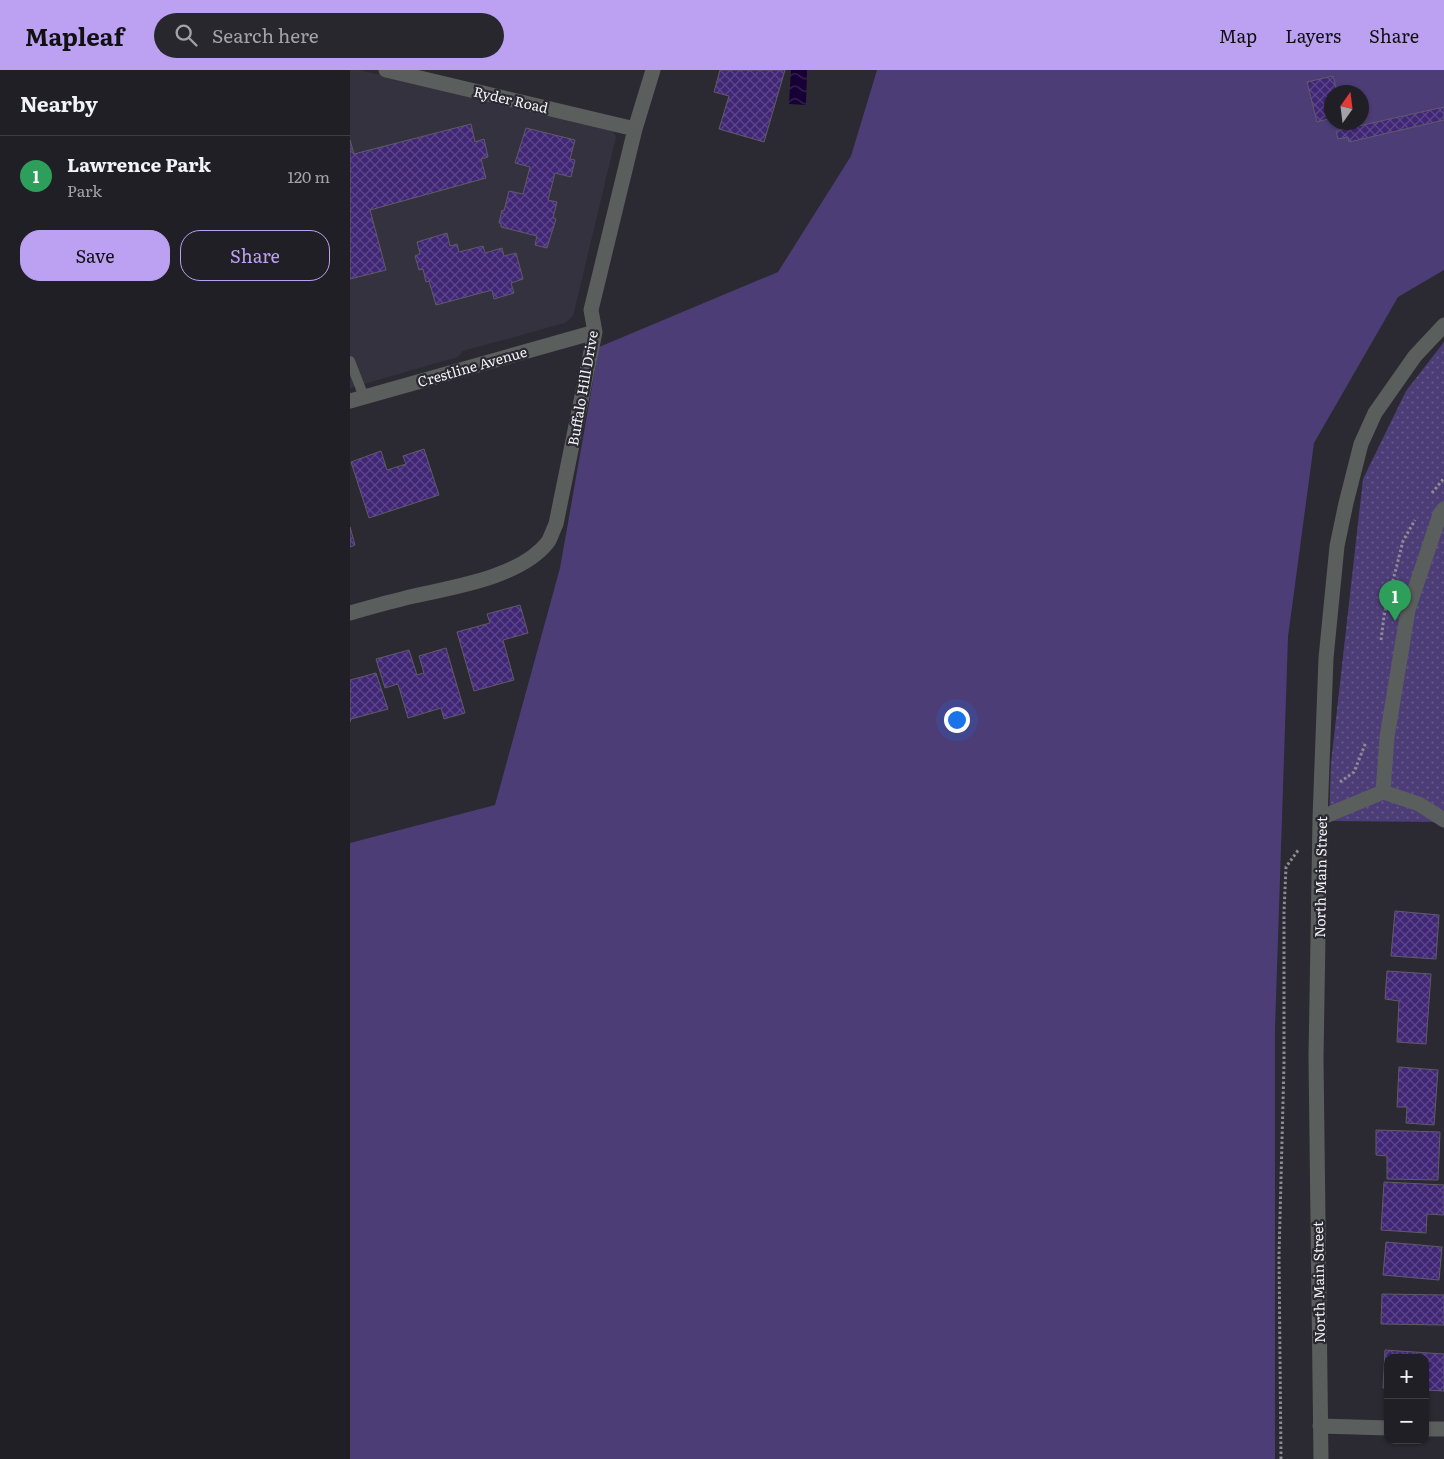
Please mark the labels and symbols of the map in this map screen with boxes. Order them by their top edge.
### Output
street label: Ryder Road [472,81,551,117]
north arrow [1324,85,1369,130]
street label: Buffalo Hill Drive [562,329,602,447]
street label: Crestline Avenue [415,341,529,391]
pin: 1 [1379,580,1411,621]
your location [944,707,970,733]
street label: North Main Street [1309,816,1331,938]
street label: North Main Street [1307,1221,1329,1343]

